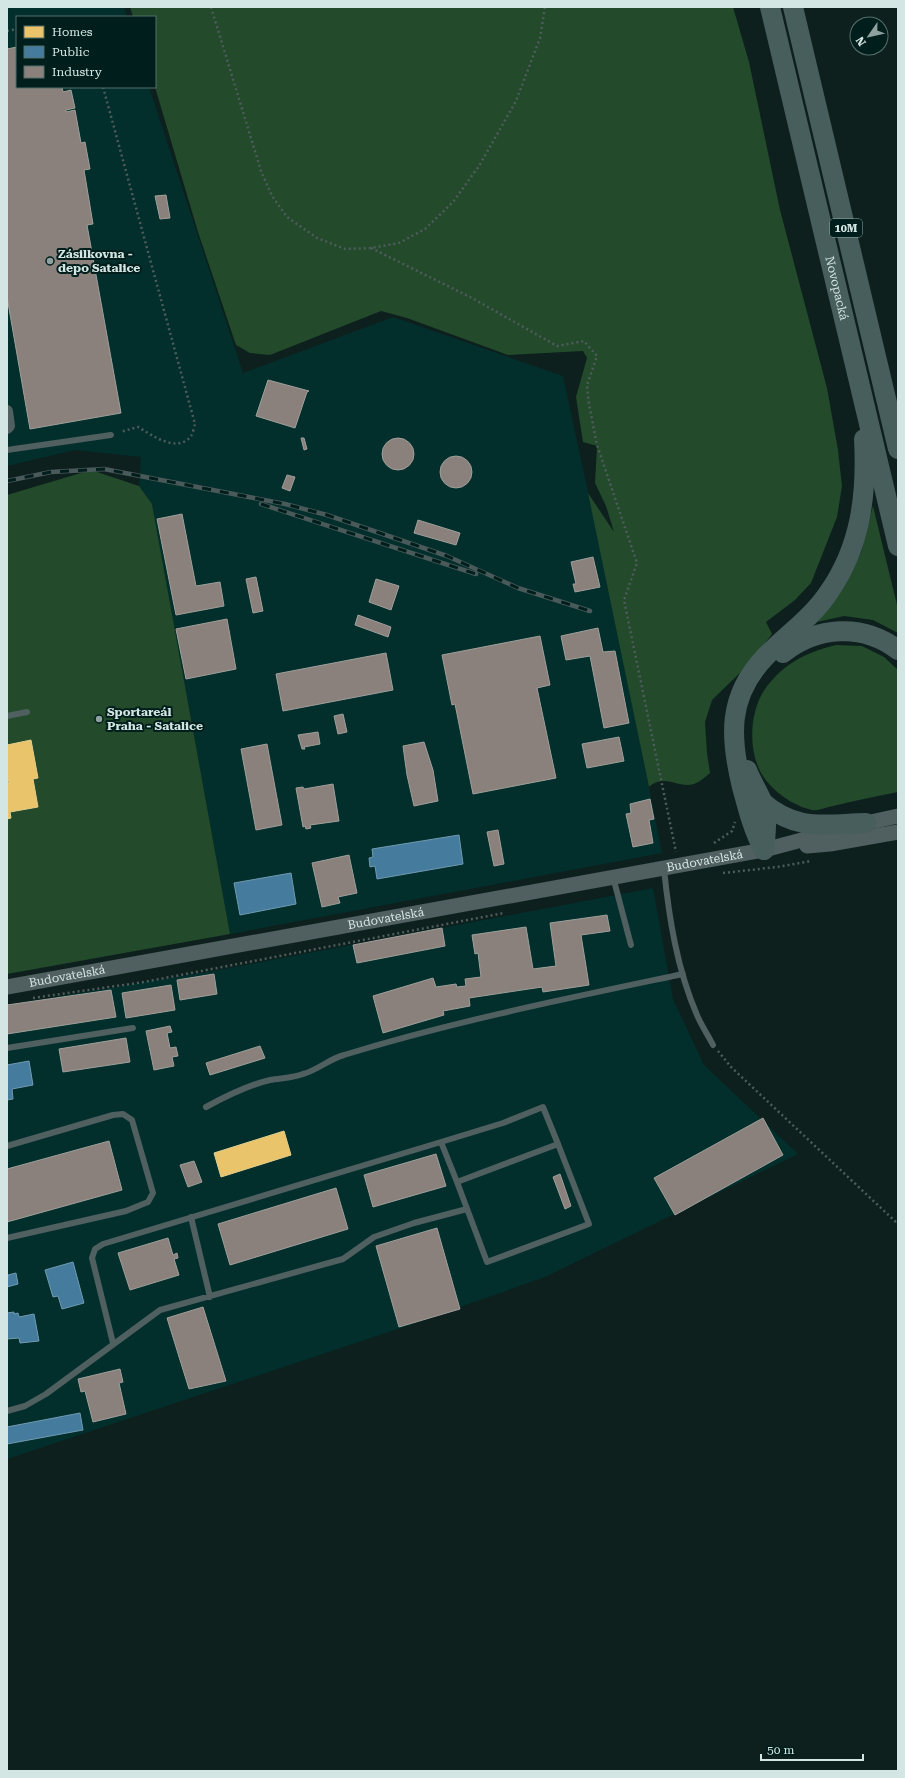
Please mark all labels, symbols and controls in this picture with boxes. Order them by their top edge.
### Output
legend [16,16,156,88]
north arrow [849,16,889,56]
text: Homes [52,25,93,39]
text: N [853,34,869,48]
text: Public [52,45,90,59]
text: Industry [52,65,103,79]
road number: 10M [830,219,862,237]
place label: Zásilkovna - depo Satalice [58,247,140,275]
street label: Novopacká [822,255,851,322]
marker: Zásilkovna - depo Satalice [45,256,55,266]
place label: Sportareál Praha - Satalice [107,705,203,733]
marker: Sportareál Praha - Satalice [94,714,104,724]
street label: Budovatelská [665,847,744,875]
street label: Budovatelská [347,905,426,932]
street label: Budovatelská [28,962,107,990]
scale bar [761,1736,863,1762]
text: 50 m [767,1743,794,1757]

